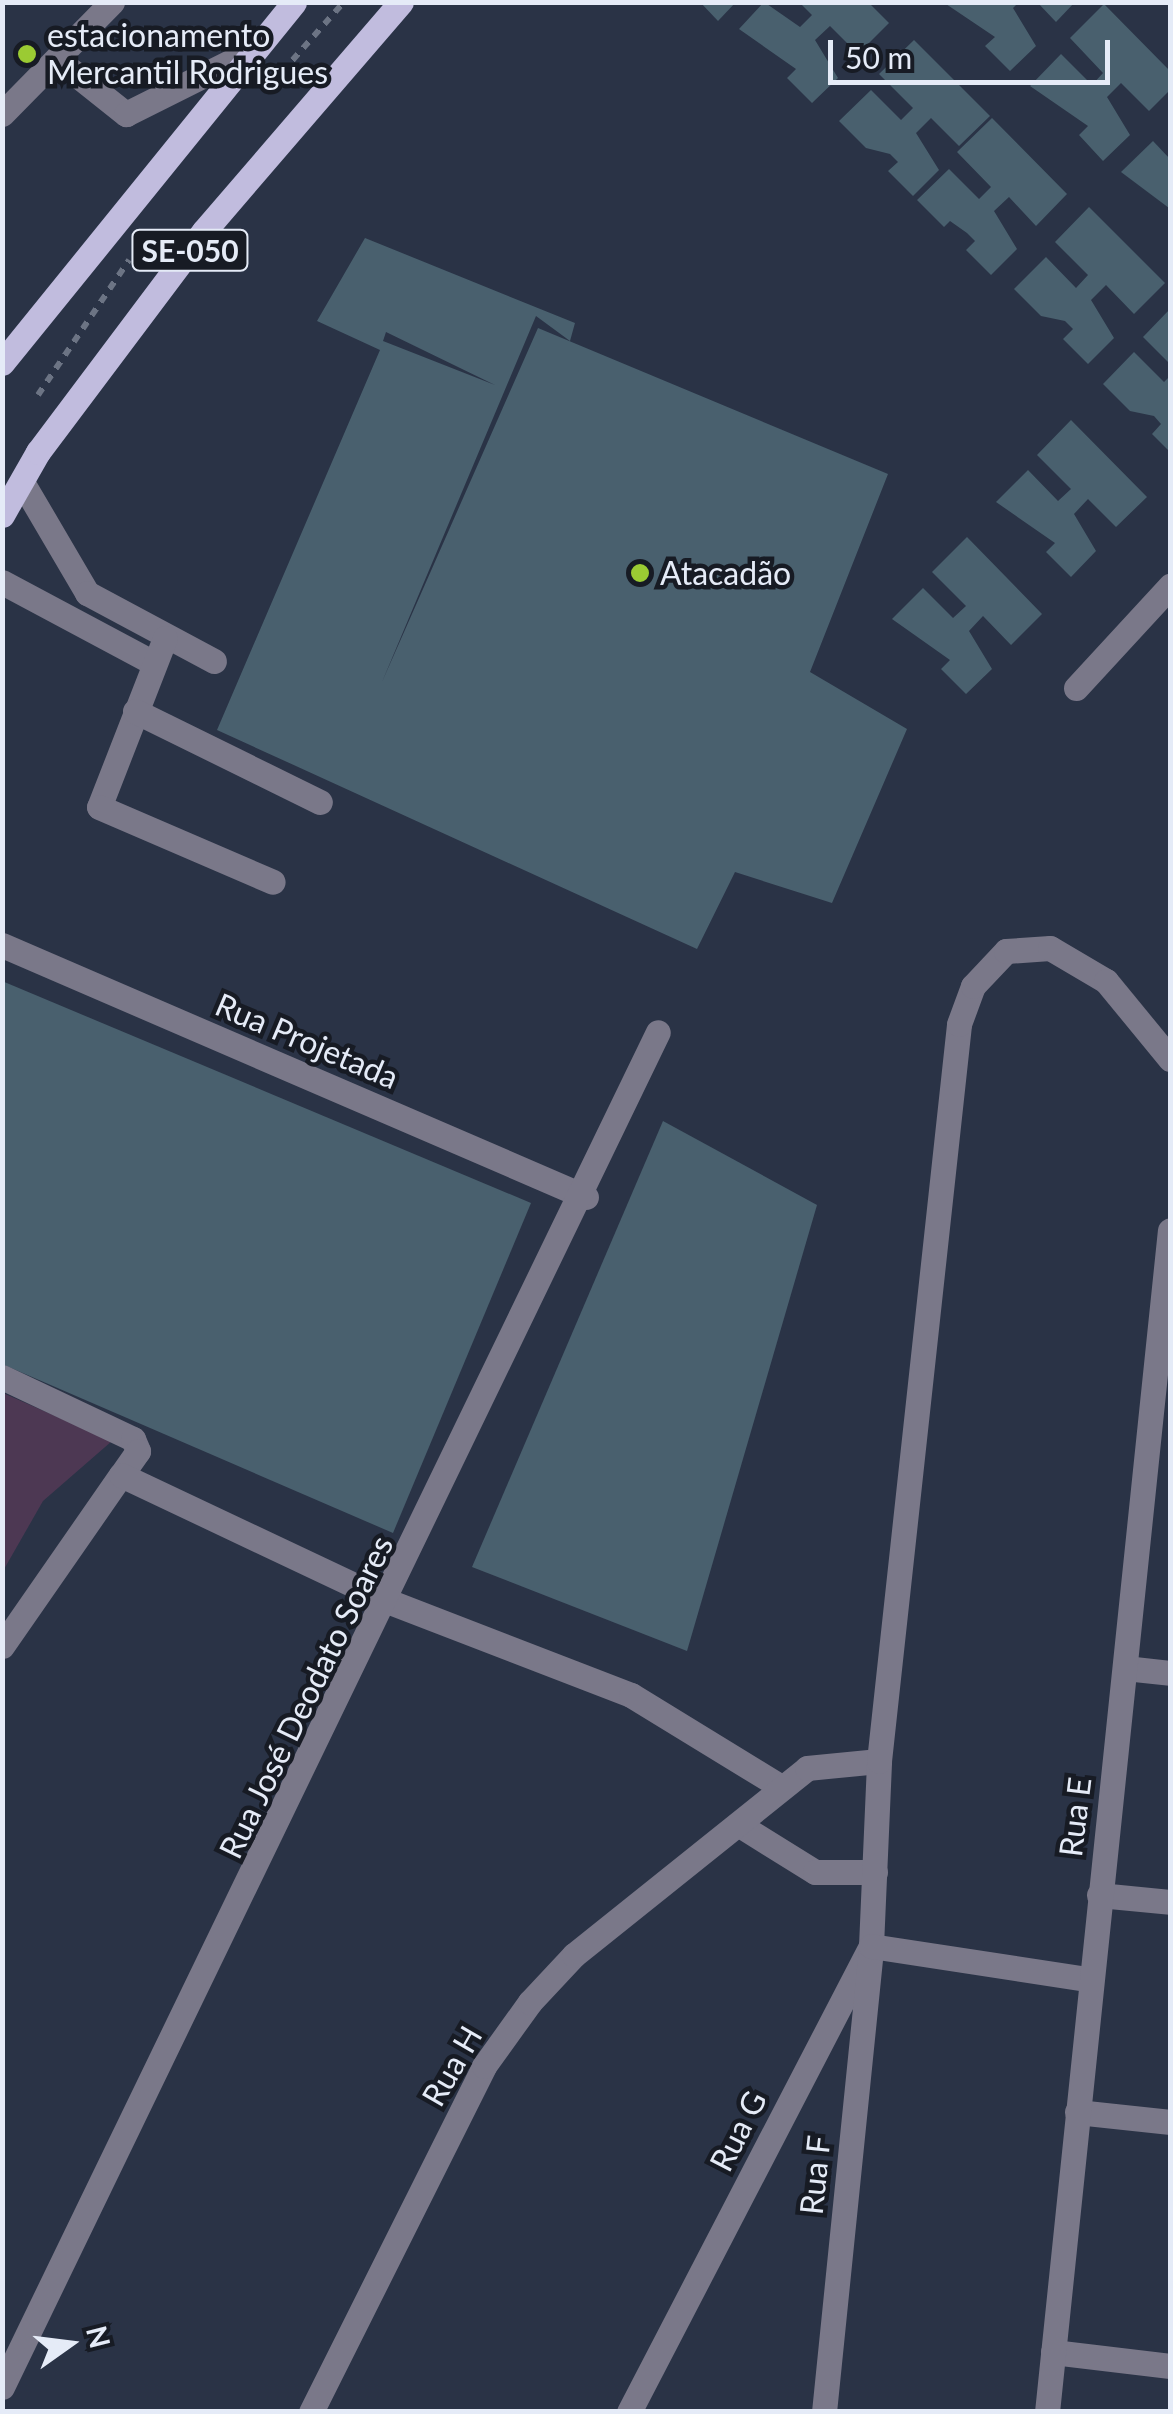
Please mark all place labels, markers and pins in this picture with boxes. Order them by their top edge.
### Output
place label: estacionamento Mercantil Rodrigues [47,17,328,92]
marker: estacionamento Mercantil Rodrigues [16,43,38,65]
place label: Atacadão [660,554,791,592]
marker: Atacadão [629,562,651,584]

